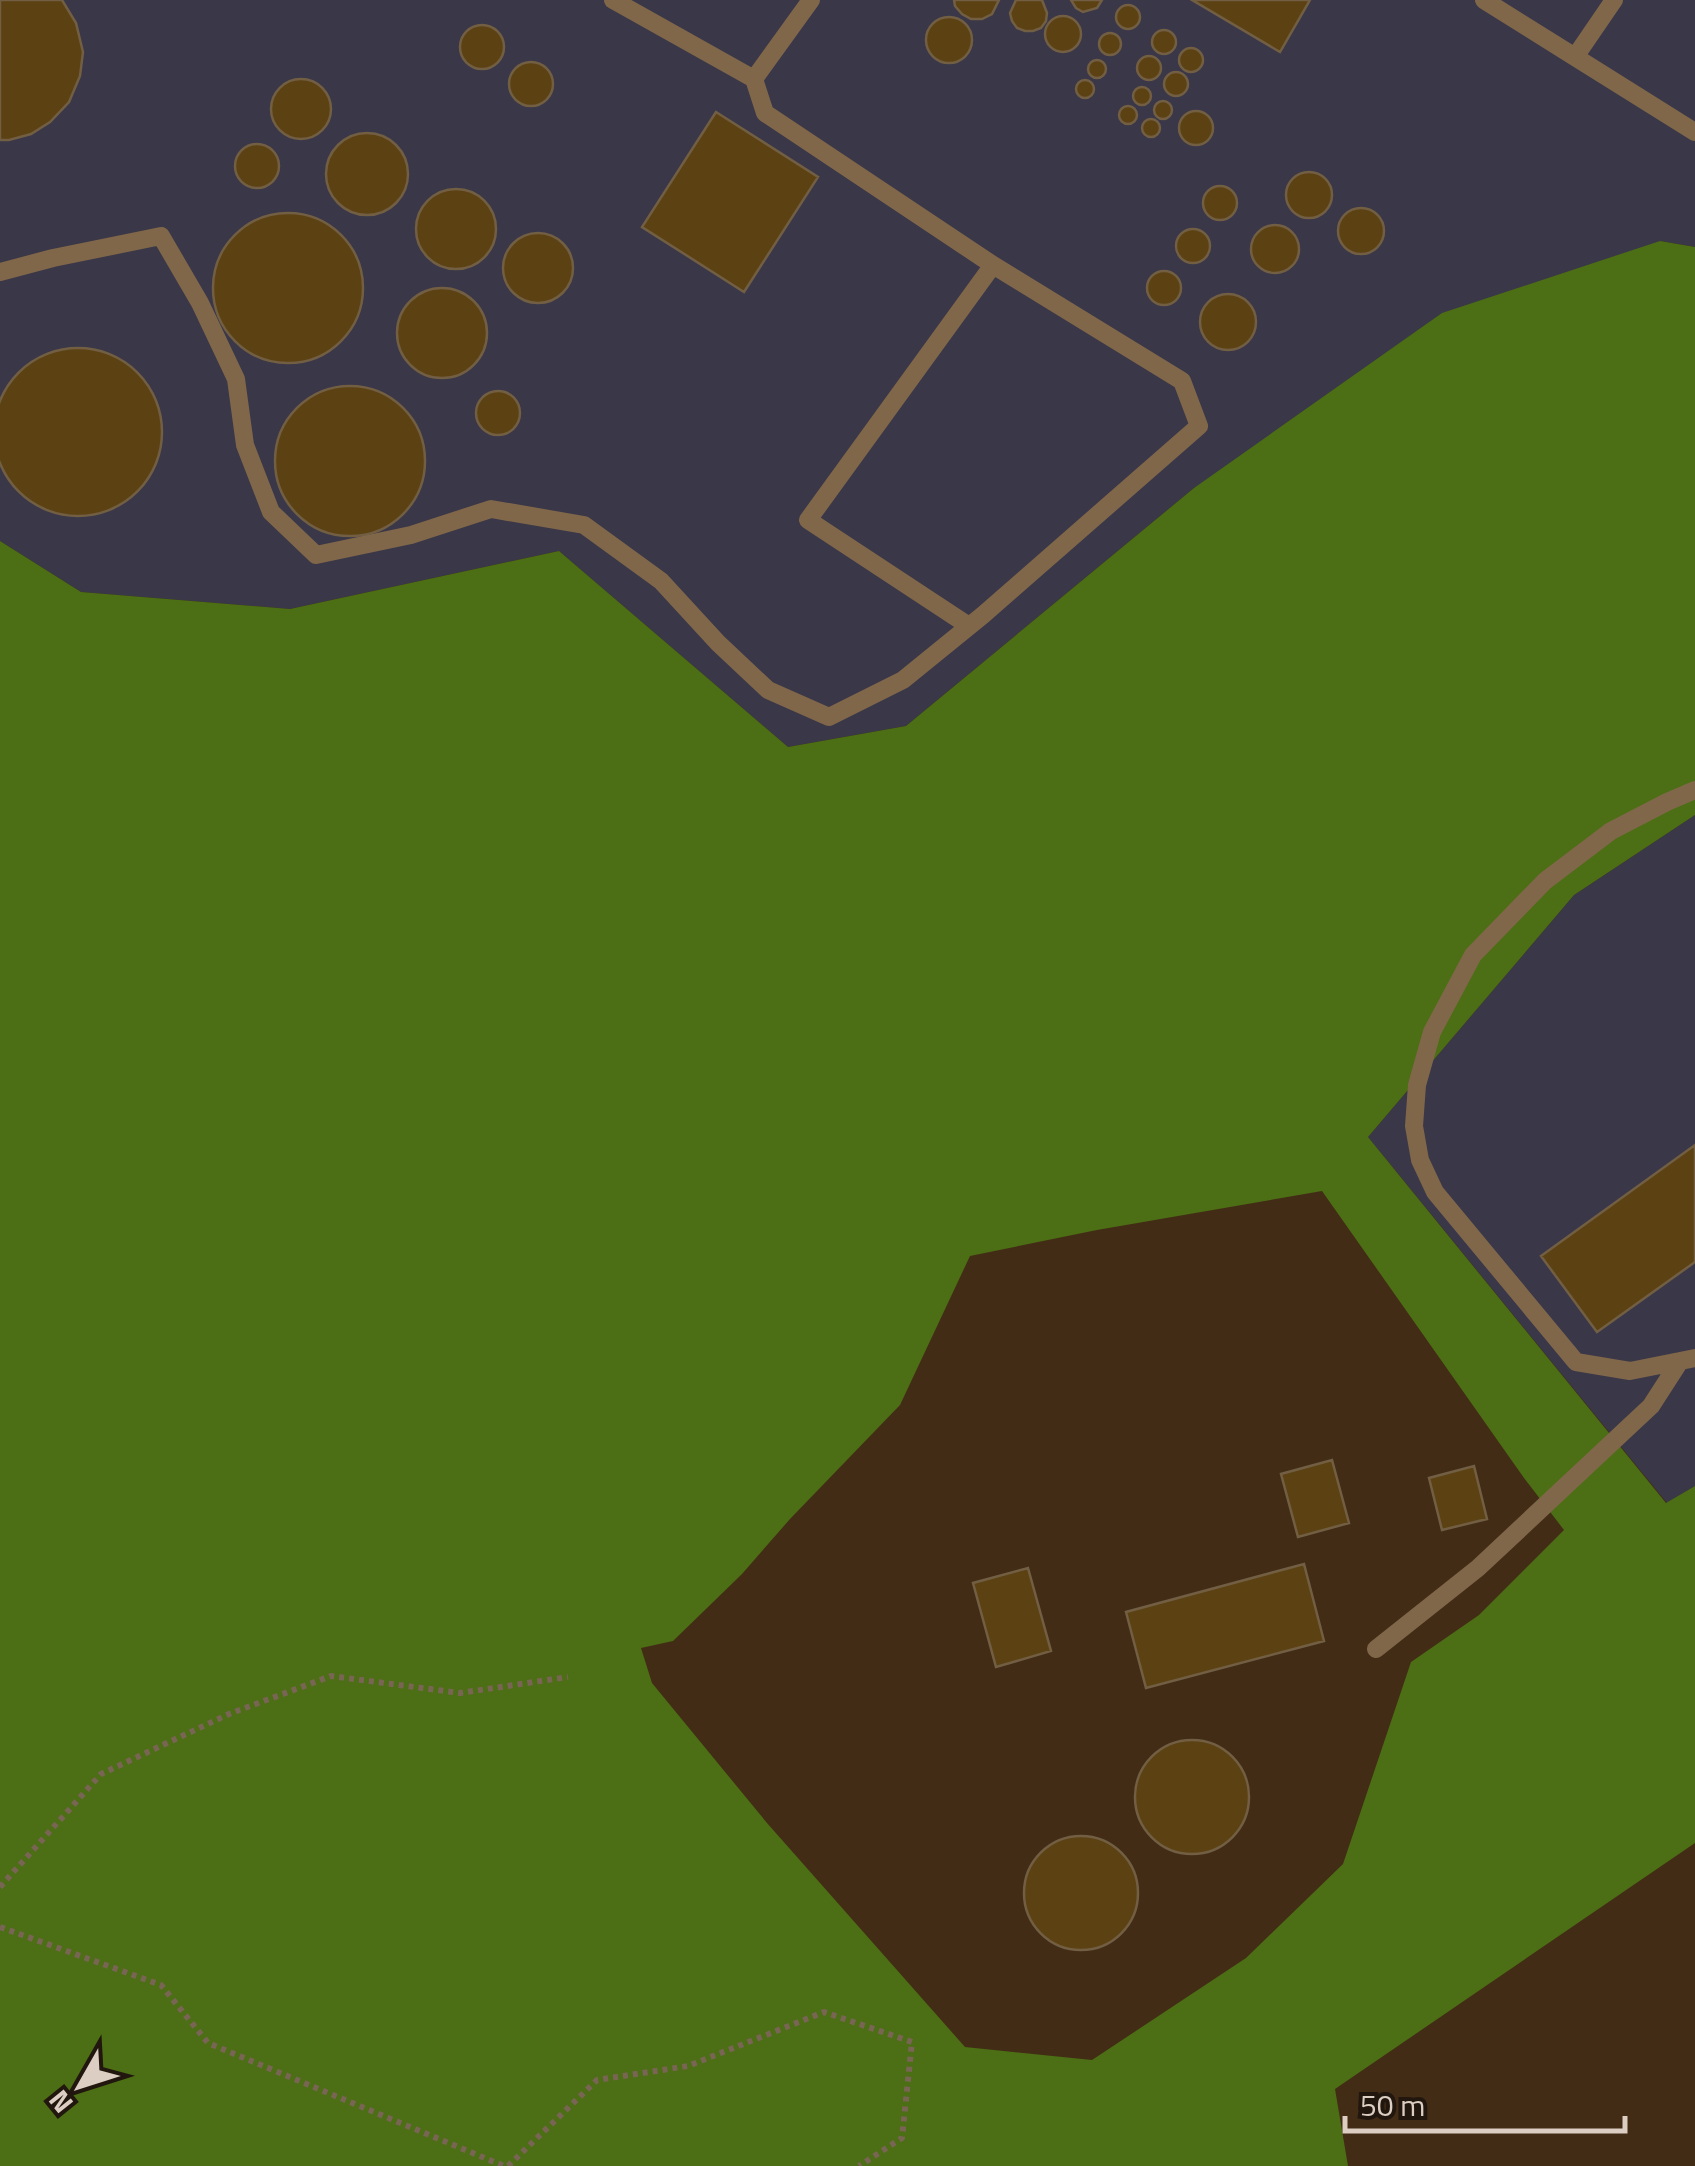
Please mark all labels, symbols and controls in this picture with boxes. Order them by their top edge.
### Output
north arrow [30,2036,130,2136]
scale bar [1345,2071,1625,2133]
text: N [37,2081,83,2123]
text: 50 m [1360,2082,1425,2128]

